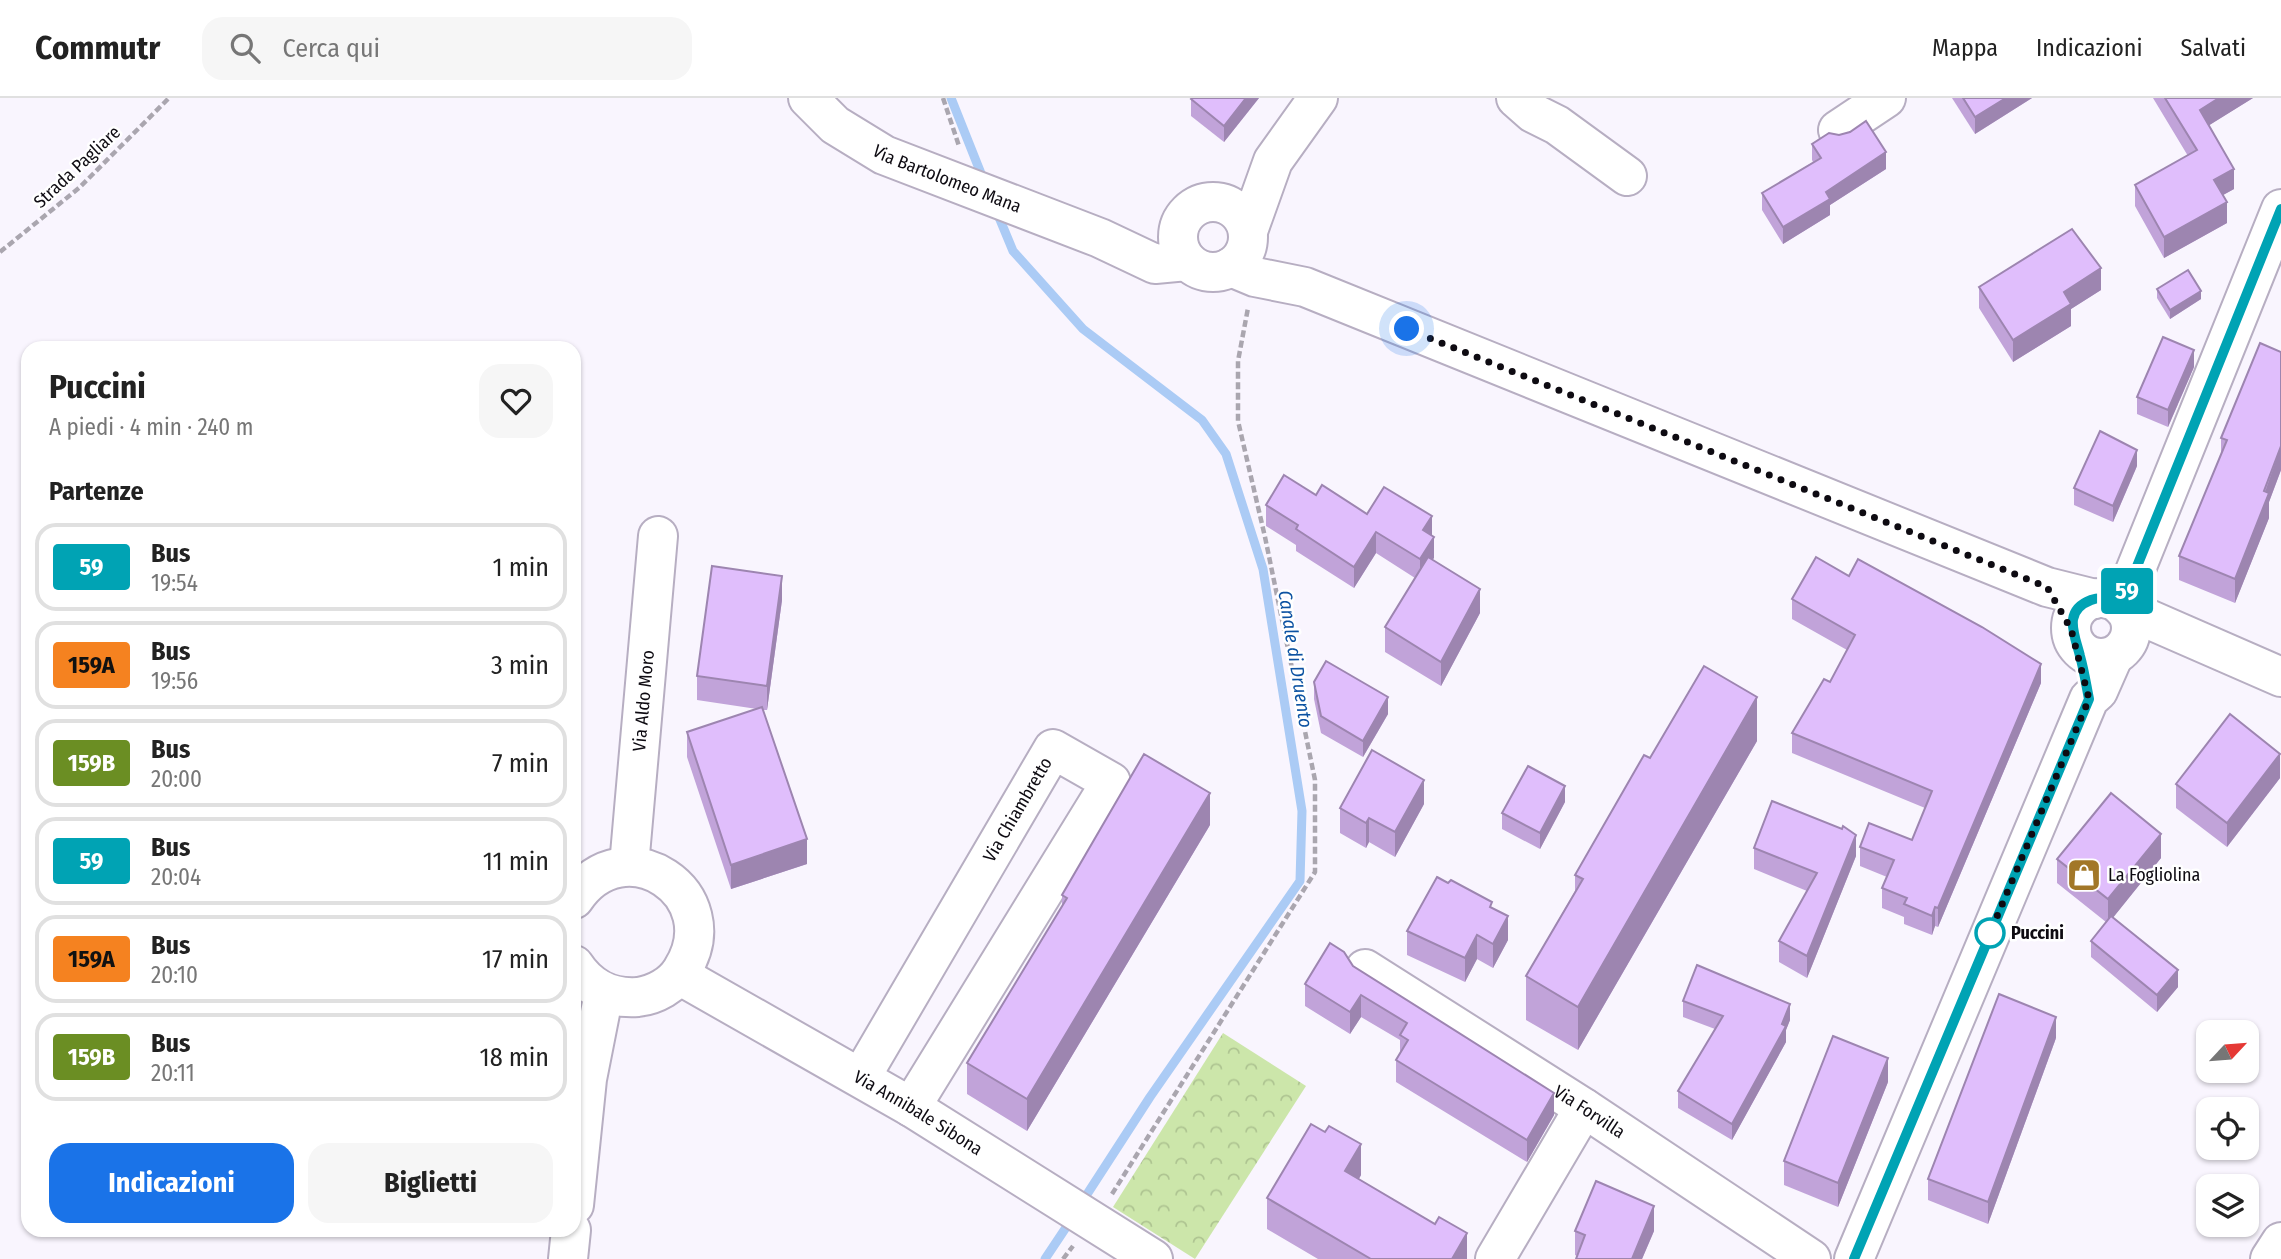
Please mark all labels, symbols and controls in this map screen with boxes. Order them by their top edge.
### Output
search box [202,17,692,80]
text: Commutr [35,28,160,68]
icon: search [226,29,264,67]
text: Cerca qui [282,33,380,64]
text: Mappa [1932,34,1998,62]
text: Indicazioni [2036,34,2142,62]
text: Salvati [2180,34,2246,62]
street label: Strada Pagliare [29,121,125,213]
street label: Via Bartolomeo Mana [869,140,1024,218]
your location [1389,311,1424,346]
button: heart [479,364,553,438]
text: Puccini [49,367,146,407]
text: A piedi · 4 min · 240 m [49,413,253,441]
text: Partenze [49,476,144,507]
text: Bus [151,538,190,569]
text: 1 min [493,552,549,583]
text: 59 [80,553,103,581]
line badge: 59 [2096,568,2158,614]
text: 19:54 [151,569,198,597]
text: 59 [2115,577,2139,605]
water label: Canale di Druento [1273,589,1318,729]
text: Bus [151,636,190,667]
street label: Via Aldo Moro [628,649,659,752]
text: 3 min [491,650,549,681]
text: 159A [68,651,115,679]
text: 19:56 [151,667,198,695]
text: Bus [151,734,190,765]
text: 7 min [492,748,549,779]
text: 159B [68,749,115,777]
street label: Via Chiambretto [978,753,1057,866]
text: 20:00 [151,765,202,793]
text: Bus [151,832,190,863]
text: 11 min [483,846,549,877]
text: 59 [80,847,103,875]
shop icon: La Fogliolina [2065,856,2103,894]
text: 20:04 [151,863,201,891]
place label: La Fogliolina [2108,864,2201,886]
marker: Puccini [1975,918,2005,948]
place label: Puccini [2011,922,2064,944]
text: Bus [151,930,190,961]
text: 17 min [482,944,549,975]
text: 159A [68,945,115,973]
text: 20:10 [151,961,198,989]
north arrow [2196,1020,2259,1083]
map controls [2196,1020,2259,1237]
text: Bus [151,1028,190,1059]
text: 18 min [480,1042,549,1073]
text: 159B [68,1043,115,1071]
text: 20:11 [151,1059,195,1087]
street label: Via Annibale Sibona [850,1066,987,1160]
street label: Via Forvilla [1550,1081,1629,1143]
button: locate [2196,1097,2259,1160]
button: Indicazioni [49,1143,294,1223]
button: Biglietti [308,1143,553,1223]
button: layers [2196,1174,2259,1237]

